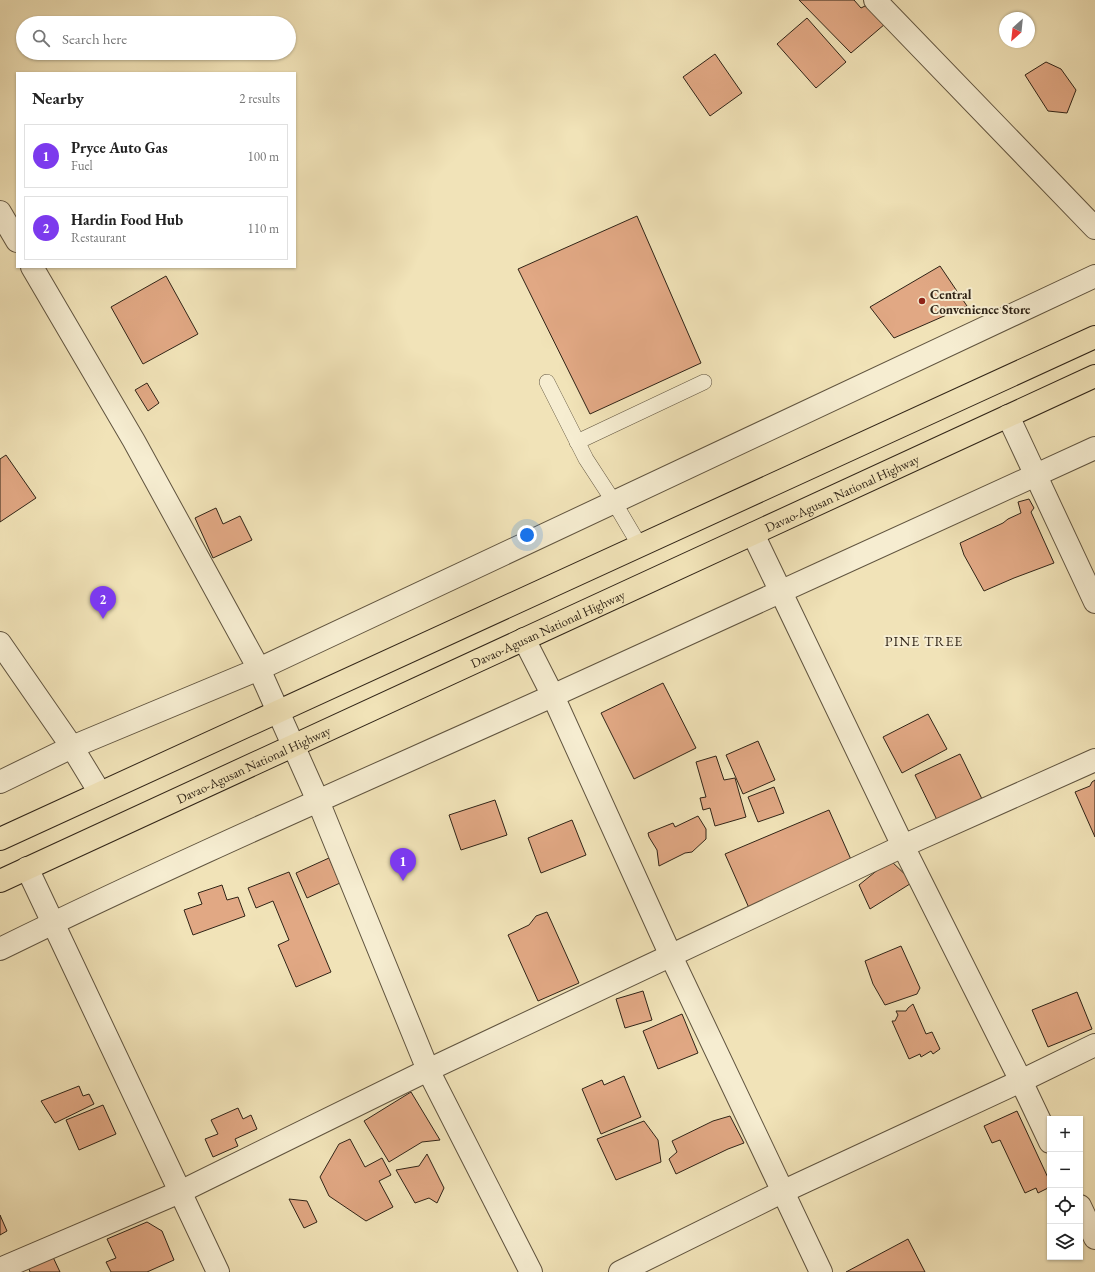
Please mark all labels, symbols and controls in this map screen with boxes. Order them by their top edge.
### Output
north arrow [999,12,1035,48]
search box [16,16,296,60]
icon: search [30,27,52,49]
text: Search here [62,29,127,48]
text: Nearby [32,87,84,109]
text: 2 results [239,90,280,107]
text: Pryce Auto Gas [71,138,168,157]
text: 1 [43,148,49,165]
text: 100 m [248,148,279,165]
text: Fuel [71,157,93,174]
text: Hardin Food Hub [71,210,183,229]
text: 2 [43,220,49,237]
text: 110 m [248,220,279,237]
text: Restaurant [71,229,126,246]
place label: Central Convenience Store [930,286,1031,318]
marker: Central Convenience Store [917,296,927,306]
street label: Davao-Agusan National Highway [762,450,922,536]
your location [517,525,537,545]
pin: 2 [90,586,116,619]
street label: Davao-Agusan National Highway [468,586,628,672]
district label: PINE TREE [885,632,963,650]
street label: Davao-Agusan National Highway [174,722,334,808]
pin: 1 [390,848,416,881]
map controls [1047,1116,1083,1260]
button: + [1047,1116,1083,1152]
button: − [1047,1152,1083,1188]
button: locate [1047,1188,1083,1224]
button: layers [1047,1224,1083,1260]

